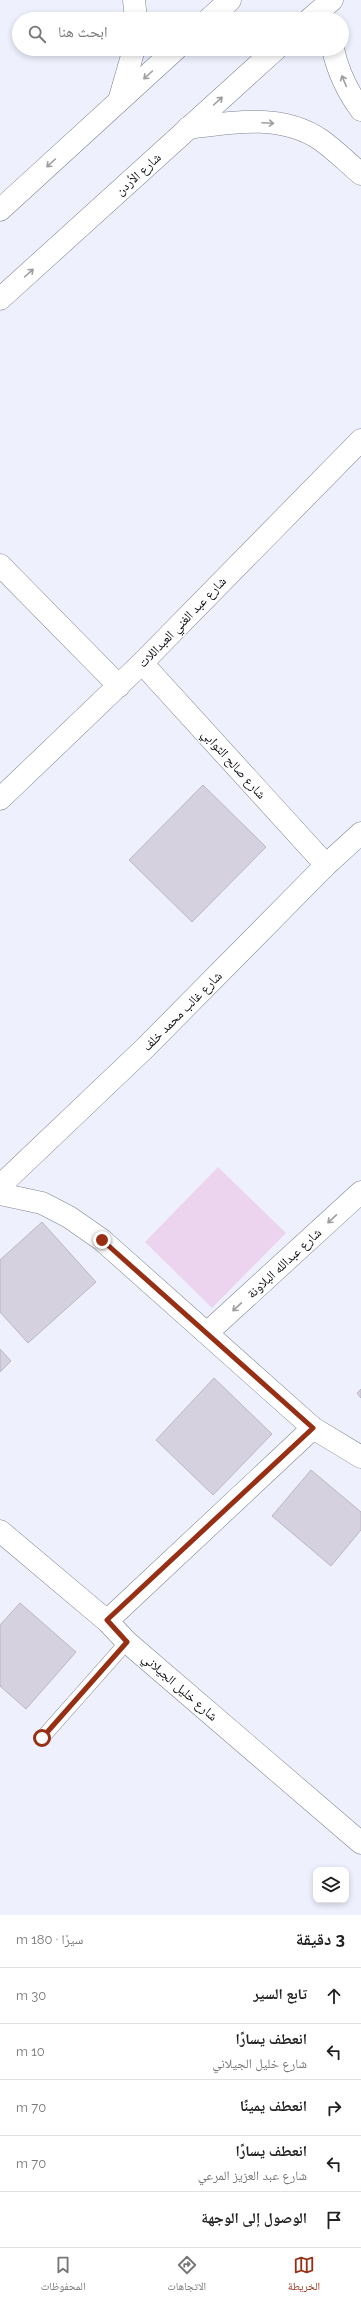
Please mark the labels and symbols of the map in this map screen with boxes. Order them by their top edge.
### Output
one-way arrow [142,71,153,80]
one-way arrow [339,75,347,87]
one-way arrow [213,96,224,105]
one-way arrow [261,120,274,127]
street label: شارع الأردن [112,150,165,200]
one-way arrow [46,158,57,167]
one-way arrow [24,268,34,278]
street label: شارع عبد الغني العبداللات [135,574,232,673]
street label: شارع صالح الثوابي [196,726,269,804]
street label: شارع غالب محمد خلف [139,968,226,1055]
one-way arrow [327,1214,337,1223]
street label: شارع عبدالله البلاونة [244,1225,326,1303]
route end [93,1231,111,1249]
one-way arrow [231,1302,242,1311]
street label: شارع خليل الجيلاني [137,1650,221,1726]
route start [33,1729,51,1747]

